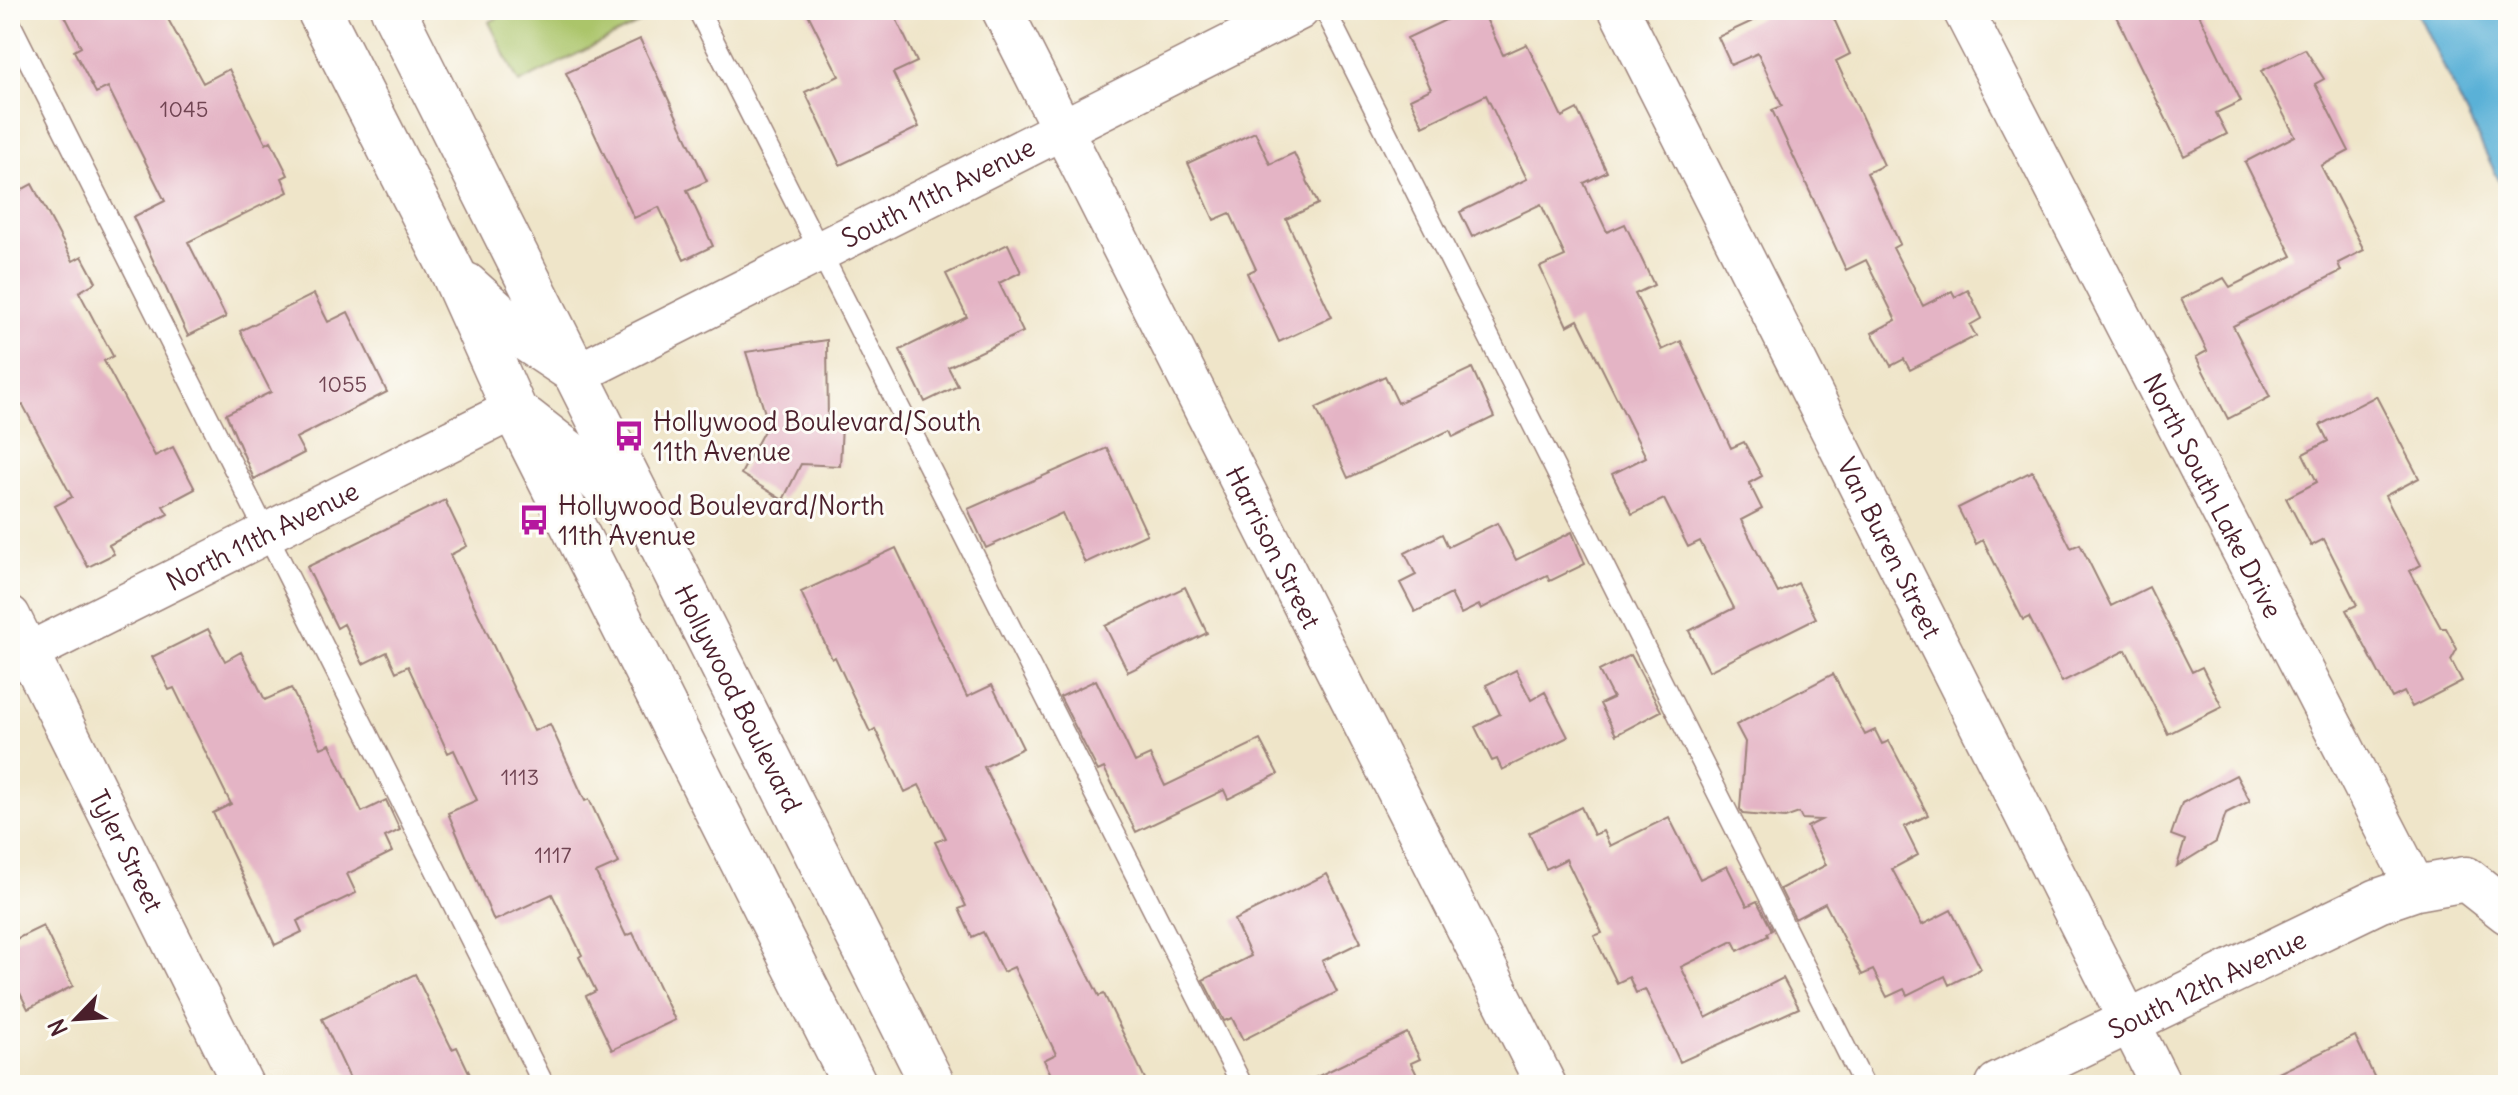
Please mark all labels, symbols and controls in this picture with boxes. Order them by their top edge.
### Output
house number: 1045 [160,95,208,123]
street label: South 11th Avenue [836,130,1040,255]
street label: North South Lake Drive [2137,367,2290,623]
house number: 1055 [319,370,367,398]
place label: Hollywood Boulevard/South 11th Avenue [653,405,981,468]
bus stop icon: Hollywood Boulevard/South 11th Avenue [612,419,646,453]
street label: Van Buren Street [1831,452,1949,644]
street label: Harrison Street [1219,460,1329,634]
street label: North 11th Avenue [160,473,364,598]
place label: Hollywood Boulevard/North 11th Avenue [558,489,885,552]
bus stop icon: Hollywood Boulevard/North 11th Avenue [517,503,551,537]
street label: Hollywood Boulevard [668,579,810,817]
house number: 1113 [501,763,539,791]
street label: Tyler Street [82,784,171,918]
house number: 1117 [535,841,572,869]
street label: South 12th Avenue [2102,922,2311,1046]
north arrow [36,979,116,1059]
text: N [42,1015,74,1040]

